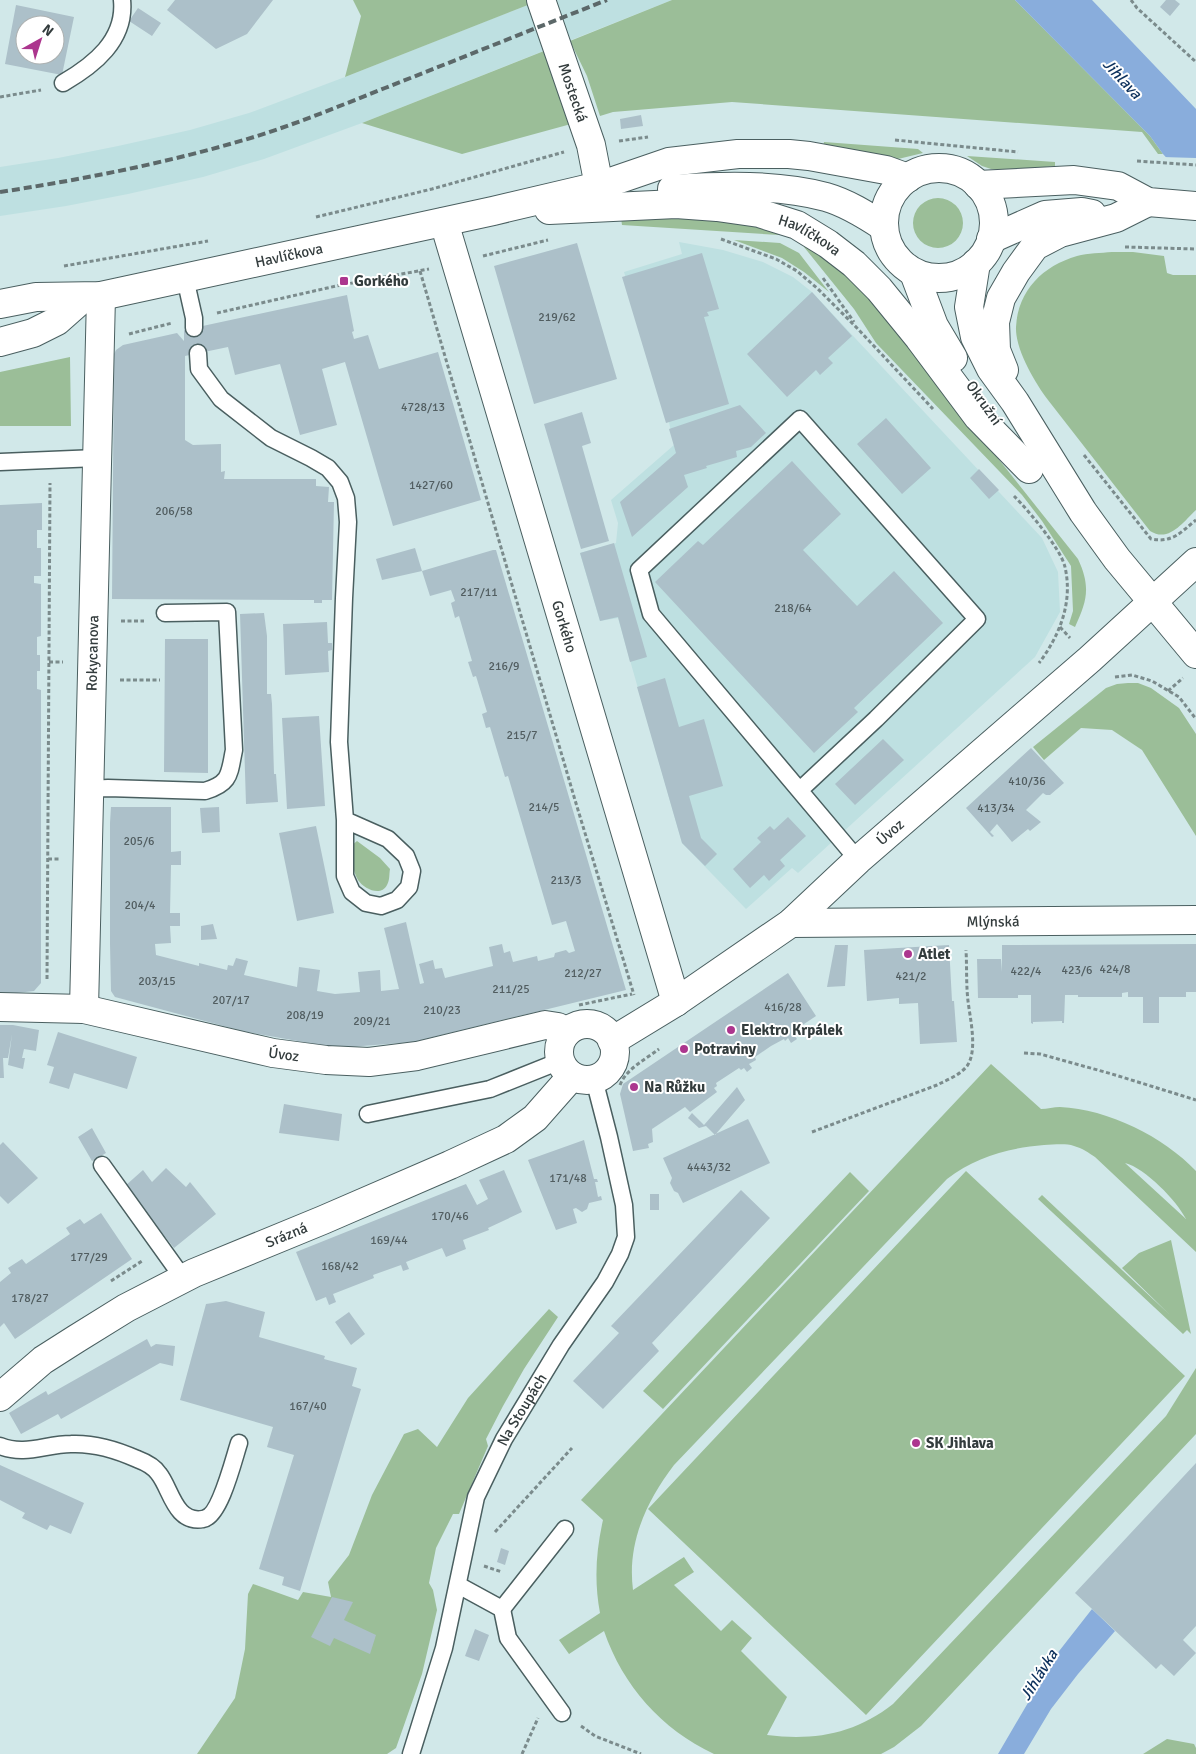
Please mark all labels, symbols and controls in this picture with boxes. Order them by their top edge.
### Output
north arrow [15,15,65,65]
text: N [39,21,57,40]
water label: Jihlava [1098,55,1146,104]
street label: Mostecká [554,61,591,125]
street label: Havlíčkova [776,211,844,259]
street label: Havlíčkova [253,239,325,271]
place label: Gorkého [354,272,409,290]
marker: Gorkého [338,275,350,287]
house number: 219/62 [538,310,576,325]
street label: Okružní [962,377,1006,429]
house number: 4728/13 [401,400,445,415]
house number: 1427/60 [409,478,453,493]
house number: 206/58 [155,504,193,519]
house number: 217/11 [460,585,498,600]
street label: Gorkého [548,598,581,655]
house number: 218/64 [774,601,812,616]
street label: Rokycanova [83,615,102,691]
house number: 216/9 [489,659,519,674]
house number: 215/7 [507,728,537,743]
house number: 410/36 [1008,774,1046,789]
house number: 214/5 [529,800,559,815]
house number: 413/34 [977,801,1015,816]
street label: Úvoz [872,815,908,849]
house number: 205/6 [124,834,154,849]
house number: 213/3 [551,873,581,888]
house number: 204/4 [125,898,156,913]
street label: Mlýnská [966,912,1020,931]
place label: Atlet [918,945,951,963]
marker: Atlet [902,948,914,960]
house number: 424/8 [1100,962,1130,977]
house number: 423/6 [1062,963,1092,978]
house number: 422/4 [1011,964,1042,979]
house number: 212/27 [564,966,602,981]
house number: 421/2 [896,969,926,984]
house number: 203/15 [138,974,176,989]
house number: 211/25 [492,982,530,997]
house number: 207/17 [212,993,250,1008]
house number: 416/28 [764,1000,802,1015]
house number: 210/23 [423,1003,461,1018]
house number: 208/19 [286,1008,324,1023]
house number: 209/21 [353,1014,391,1029]
place label: Elektro Krpálek [741,1021,843,1039]
marker: Elektro Krpálek [725,1024,737,1036]
place label: Potraviny [694,1040,757,1058]
street label: Úvoz [267,1042,301,1065]
marker: Potraviny [678,1043,690,1055]
place label: Na Růžku [644,1078,705,1096]
marker: Na Růžku [628,1081,640,1093]
house number: 4443/32 [687,1160,731,1175]
house number: 171/48 [549,1171,587,1186]
house number: 170/46 [431,1209,469,1224]
street label: Srázná [263,1218,310,1252]
house number: 169/44 [370,1233,408,1248]
house number: 177/29 [70,1250,108,1265]
house number: 168/42 [321,1259,359,1274]
house number: 178/27 [11,1291,49,1306]
street label: Na Stoupách [493,1370,551,1449]
house number: 167/40 [289,1399,327,1414]
place label: SK Jihlava [926,1434,994,1452]
marker: SK Jihlava [910,1437,922,1449]
water label: Jihlávka [1016,1645,1063,1704]

